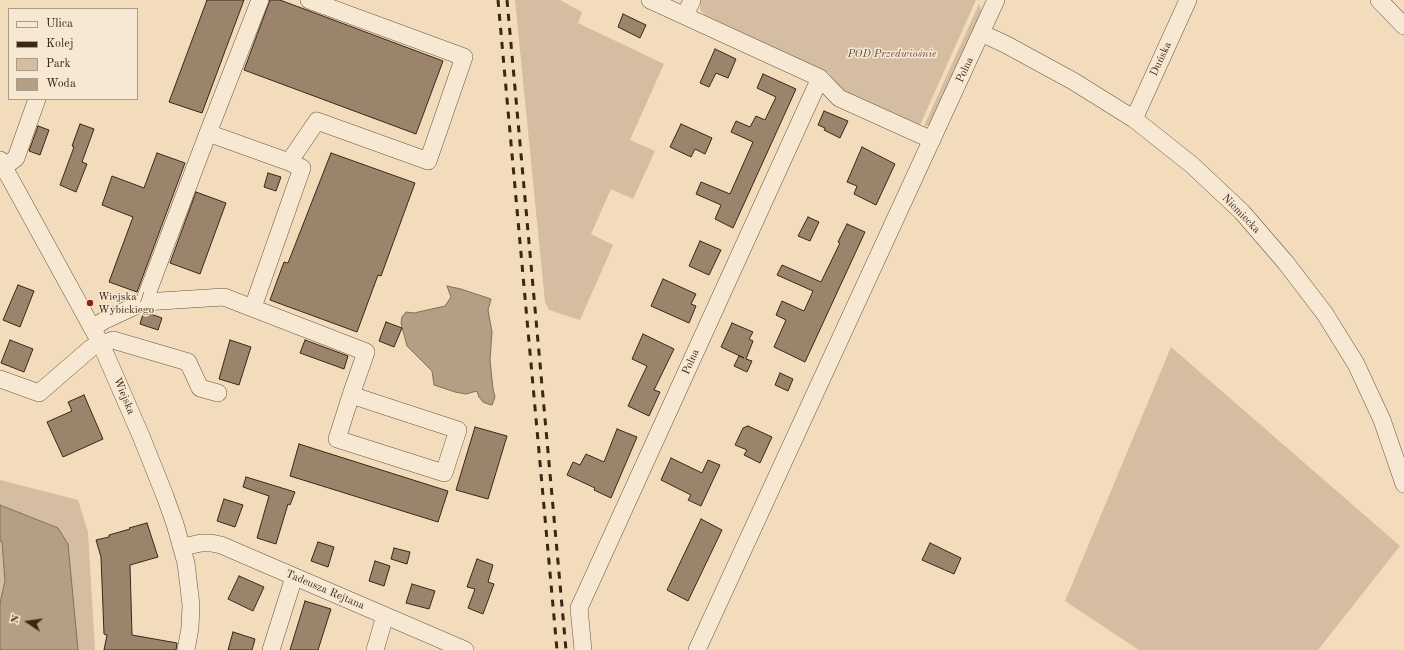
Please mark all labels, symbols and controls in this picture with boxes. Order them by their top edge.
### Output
legend [8,8,138,100]
text: Ulica [46,18,73,30]
text: Kolej [46,38,74,50]
street label: Duńska [1147,40,1175,78]
park label: POD Przedwiośnie [847,47,937,61]
street label: Polna [953,55,977,85]
text: Park [46,58,71,70]
text: Woda [46,78,76,90]
street label: Niemiecka [1219,192,1263,236]
place label: Wiejska / Wybickiego [98,290,154,316]
marker: Wiejska / Wybickiego [85,298,95,308]
street label: Polna [680,347,702,377]
street label: Wiejska [110,376,138,416]
street label: Tadeusza Rejtana [283,567,367,613]
north arrow [8,602,48,642]
text: N [10,614,22,625]

